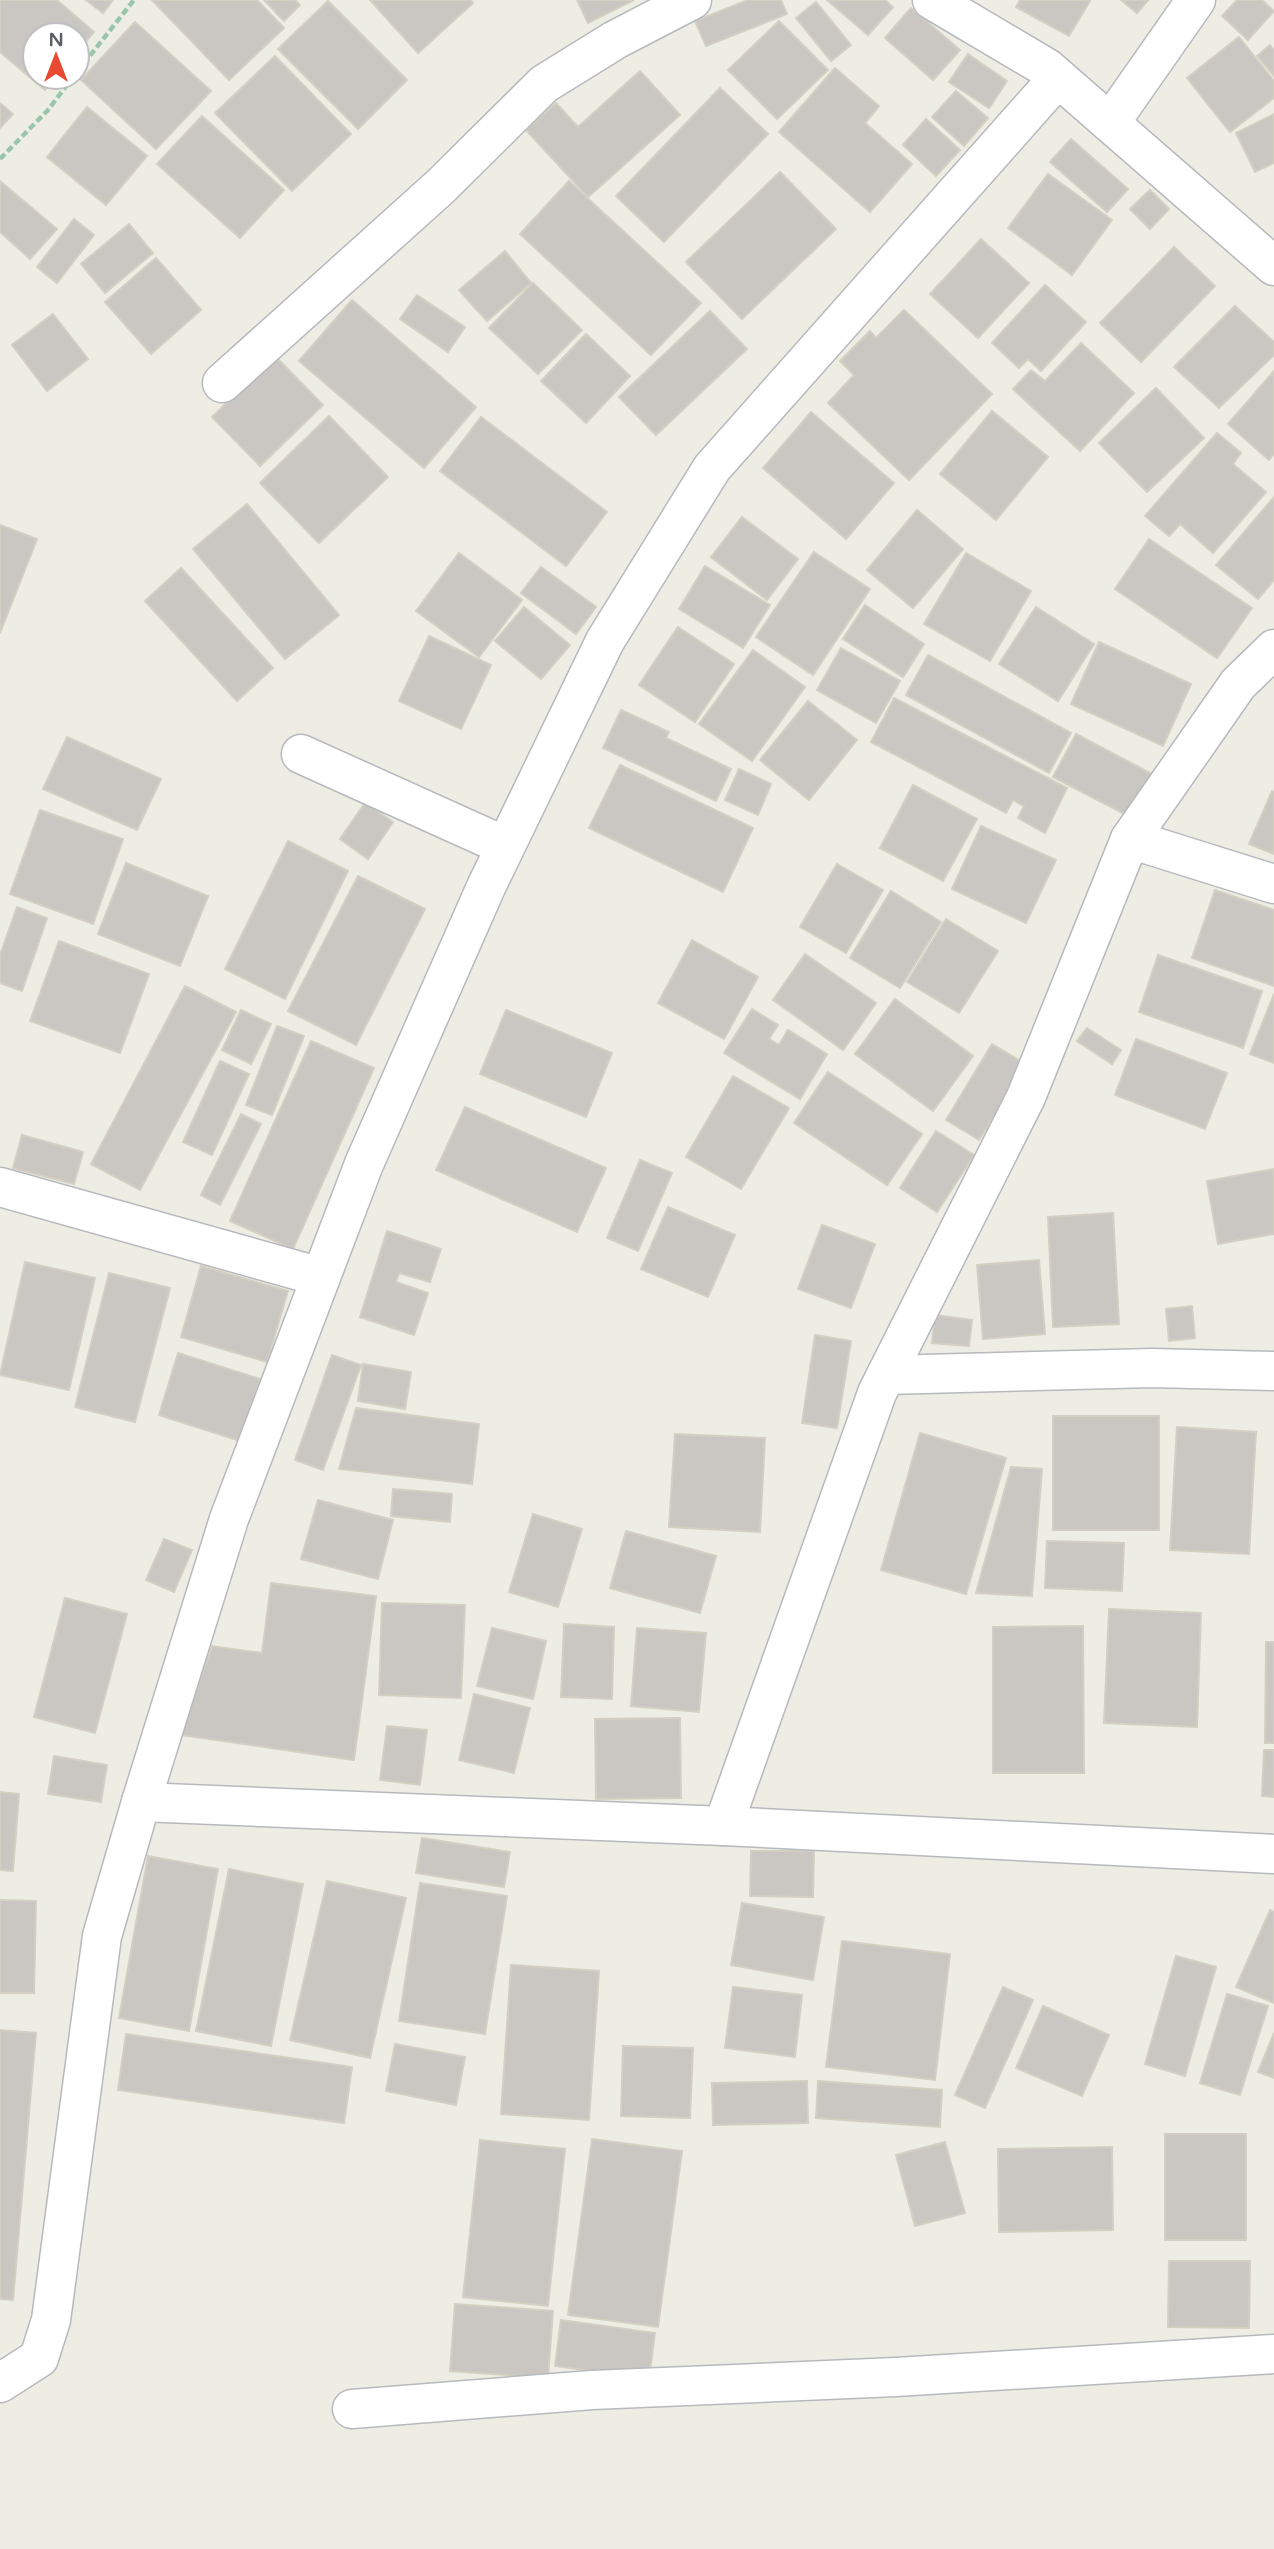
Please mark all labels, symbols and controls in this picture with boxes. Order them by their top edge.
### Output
north arrow [21,21,91,91]
text: N [48,29,64,51]

